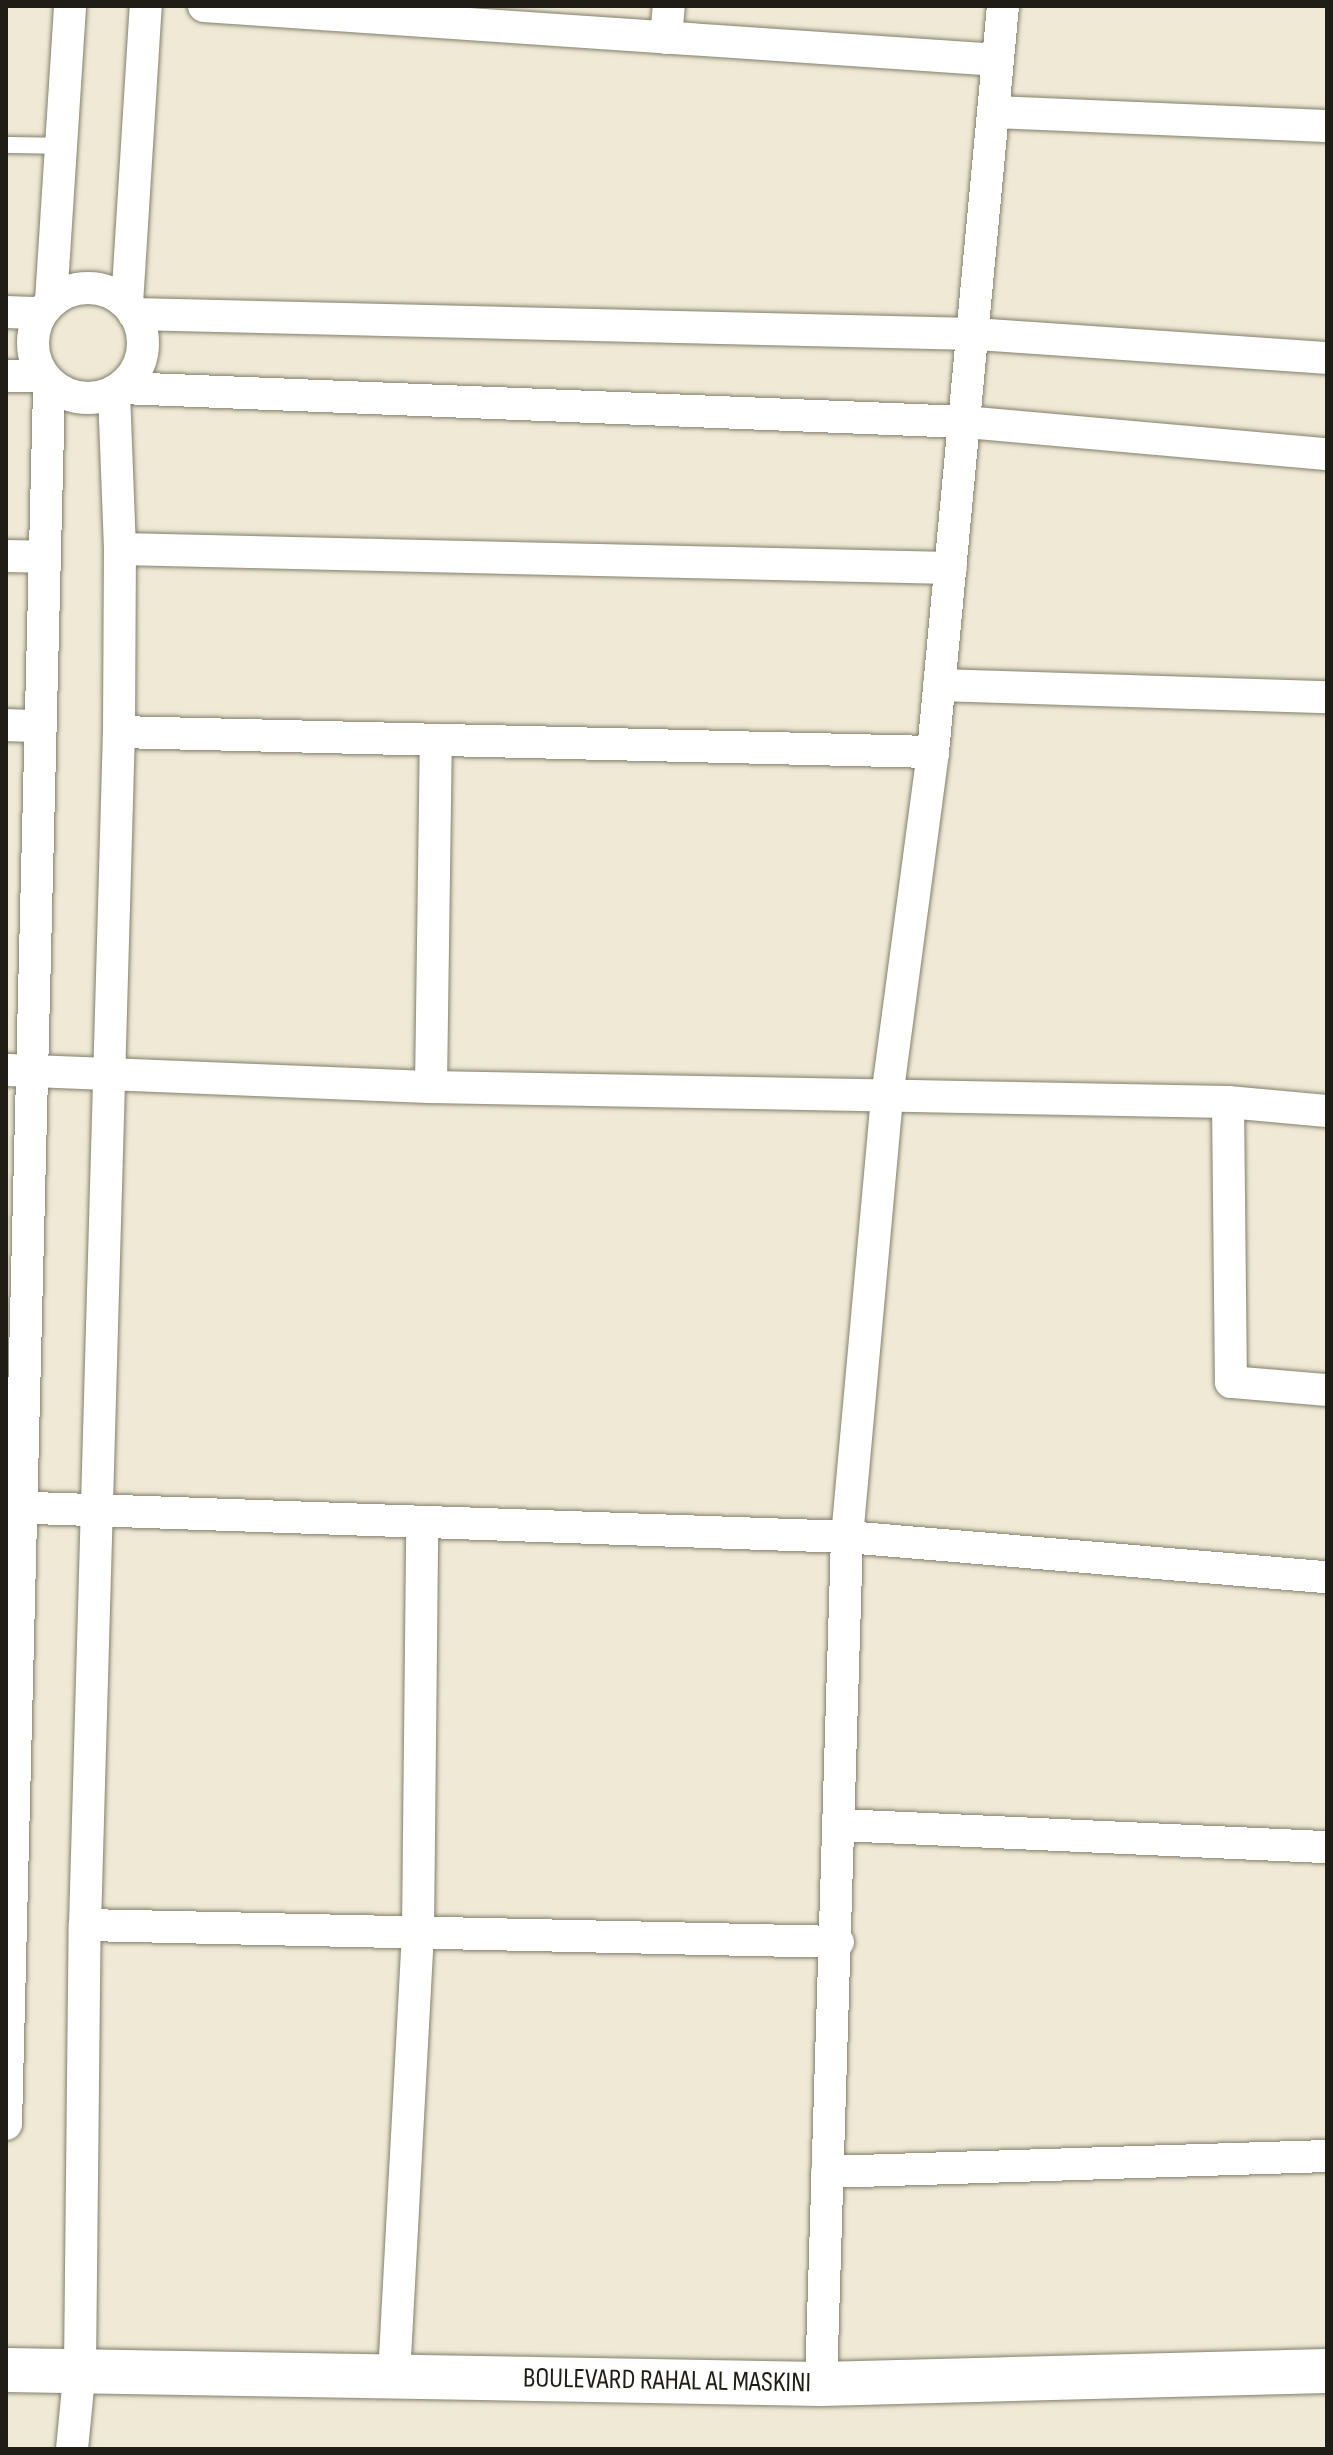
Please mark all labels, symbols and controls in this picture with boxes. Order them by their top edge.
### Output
street label: BOULEVARD RAHAL AL MASKINI [523,2362,811,2400]

